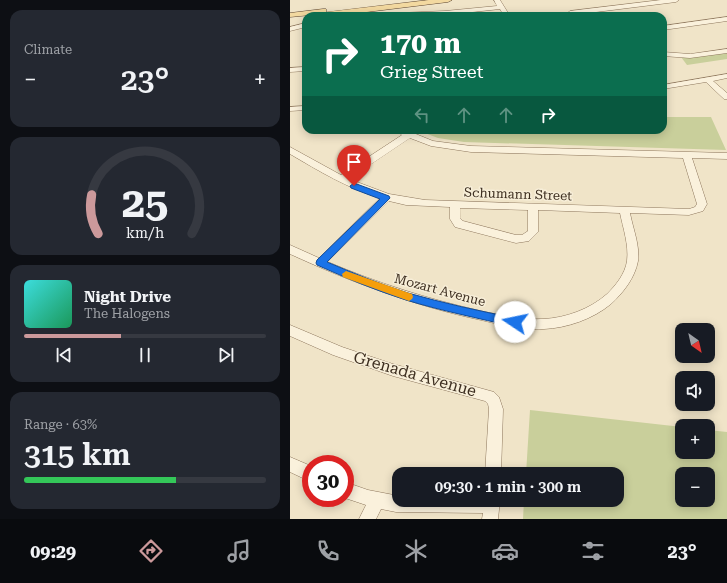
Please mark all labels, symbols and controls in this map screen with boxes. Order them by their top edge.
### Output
text: 170 m [380,27,461,60]
icon: right [314,28,366,80]
text: Climate [24,42,72,57]
text: Grieg Street [380,61,483,82]
text: 23° [121,62,169,97]
text: − [24,67,36,92]
text: + [254,67,266,92]
icon: left [411,104,433,126]
icon: ahead [453,104,475,126]
icon: ahead [495,104,517,126]
icon: right [537,104,559,126]
pin [337,145,371,186]
icon: arrive [343,151,365,173]
text: 25 [122,178,168,227]
street label: Schumann Street [464,185,572,203]
text: km/h [126,224,164,240]
street label: Mozart Avenue [393,271,487,309]
text: Night Drive [84,288,171,306]
position arrow [494,301,536,343]
text: The Halogens [84,306,170,321]
north arrow [675,323,715,363]
map controls [675,323,715,507]
icon: previous [53,344,75,366]
icon: pause [134,344,156,366]
icon: next [215,344,237,366]
street label: Grenada Avenue [351,347,479,401]
button: sound [675,371,715,411]
text: Range · 63% [24,417,97,432]
button: + [675,419,715,459]
text: 315 km [24,437,131,472]
speed limit sign: 30 [302,455,354,507]
button: − [675,467,715,507]
text: 09:30 · 1 min · 300 m [435,478,581,496]
icon: directions [137,537,165,565]
icon: music [225,537,253,565]
icon: phone [314,537,342,565]
icon: climate [402,537,430,565]
icon: car [491,537,519,565]
icon: filters [579,537,607,565]
text: 09:29 [30,541,76,562]
text: 23° [668,541,697,562]

